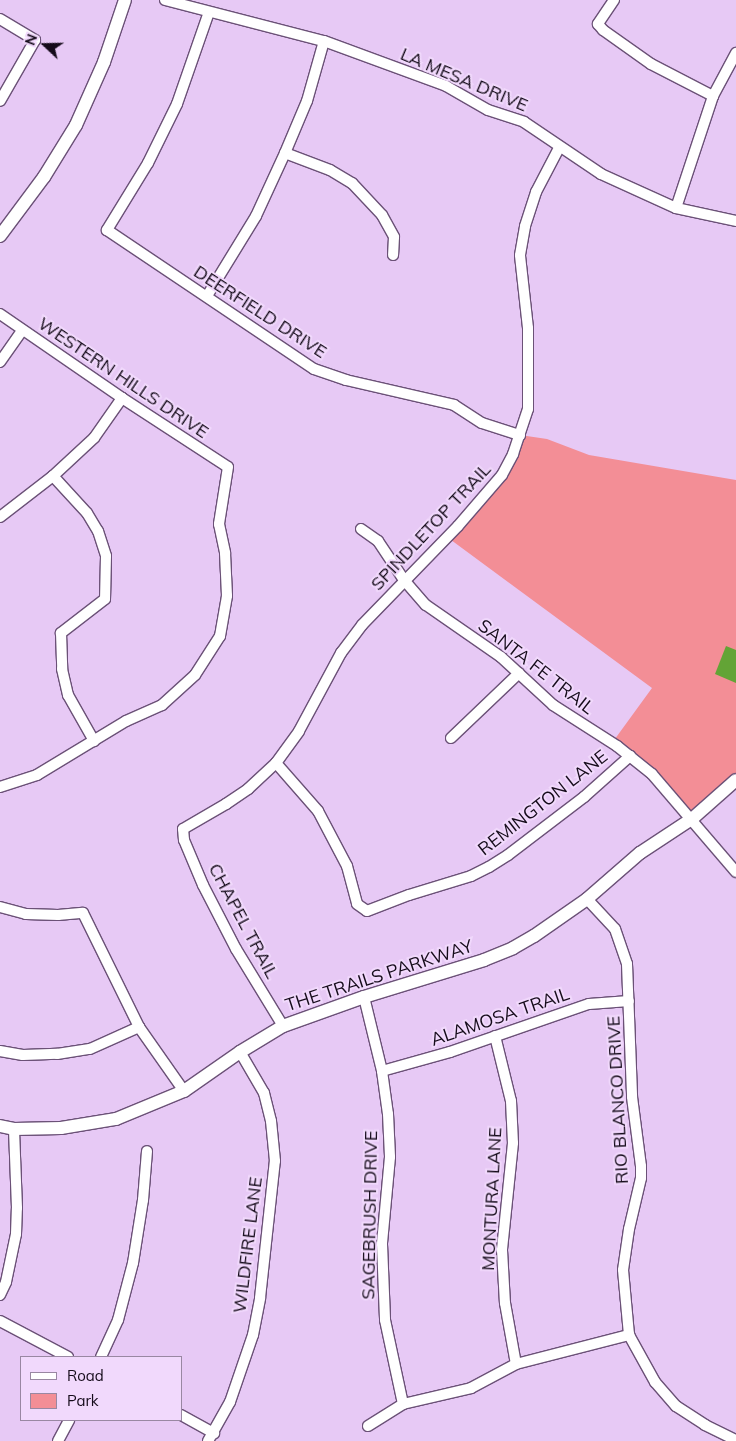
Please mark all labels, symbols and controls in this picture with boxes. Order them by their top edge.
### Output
north arrow [20,20,70,70]
text: N [21,31,41,48]
street label: LA MESA DRIVE [397,43,531,117]
street label: DEERFIELD DRIVE [189,261,331,363]
street label: WESTERN HILLS DRIVE [34,313,212,443]
street label: SPINDLETOP TRAIL [367,459,495,595]
street label: SANTA FE TRAIL [474,615,598,719]
street label: REMINGTON LANE [474,746,612,860]
street label: CHAPEL TRAIL [204,860,282,982]
street label: THE TRAILS PARKWAY [283,935,475,1017]
street label: ALAMOSA TRAIL [428,983,572,1051]
street label: RIO BLANCO DRIVE [603,1015,633,1185]
street label: MONTURA LANE [477,1127,507,1271]
street label: SAGEBRUSH DRIVE [358,1130,382,1300]
street label: WILDFIRE LANE [229,1176,267,1314]
legend [20,1356,182,1421]
text: Road [67,1366,104,1385]
text: Park [67,1391,99,1410]

